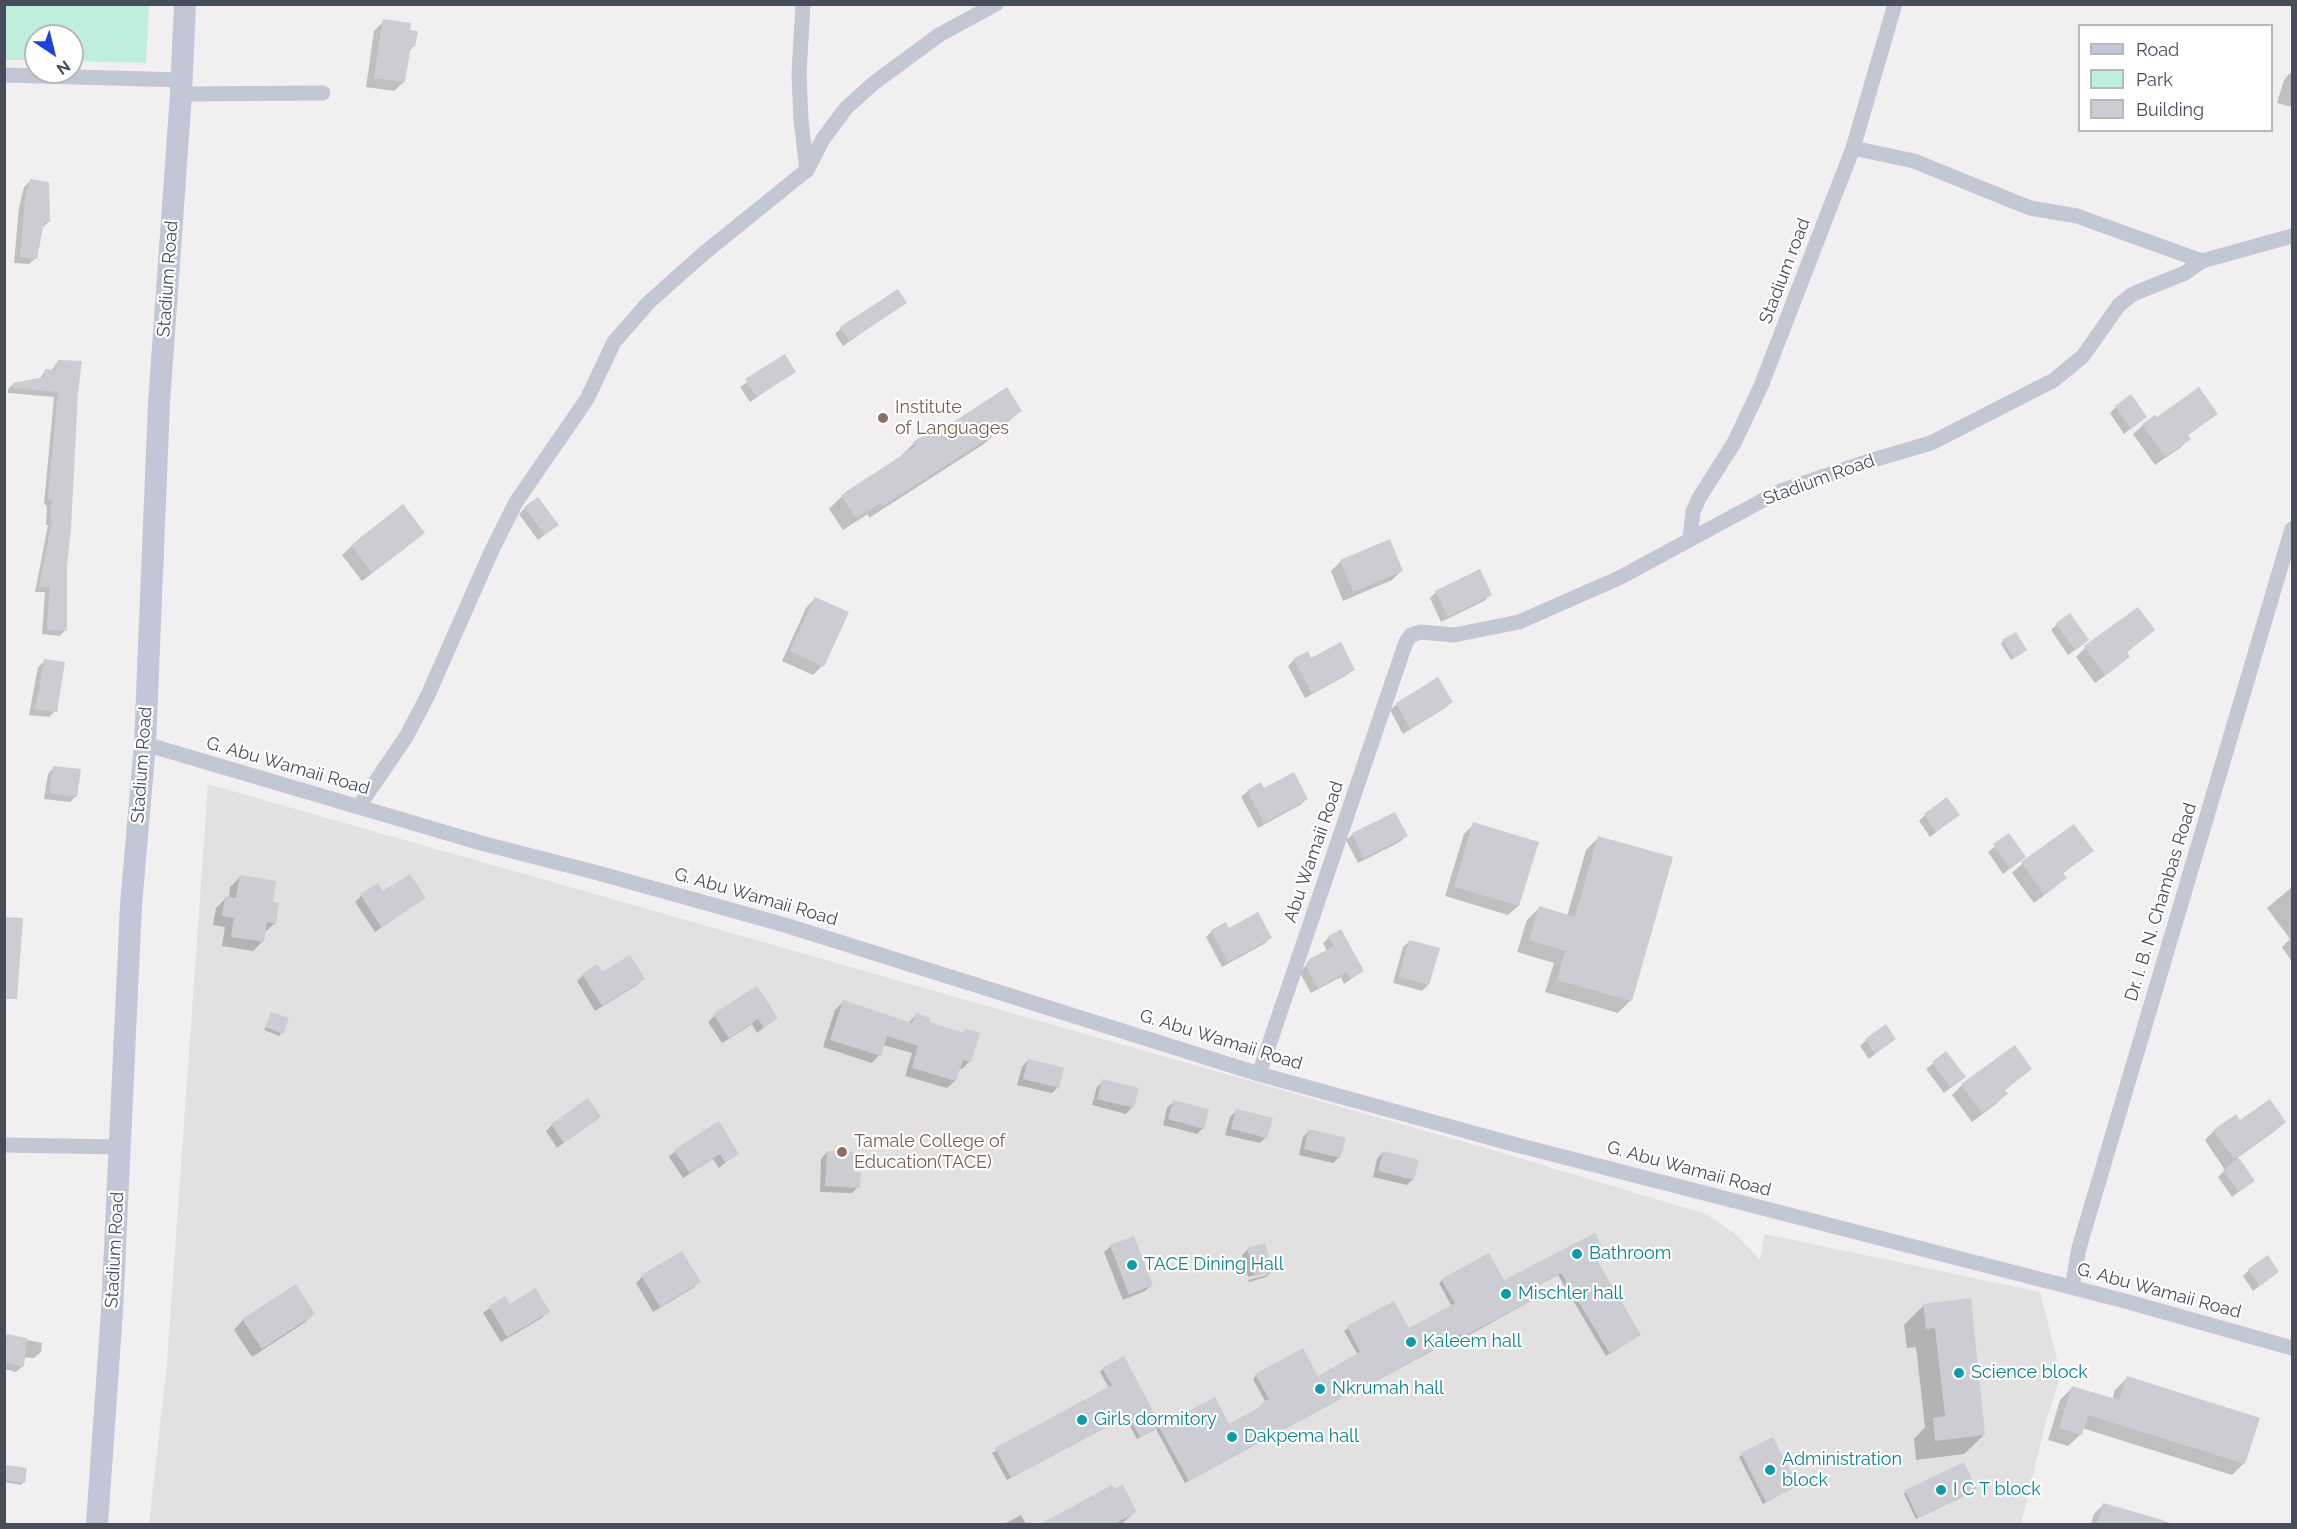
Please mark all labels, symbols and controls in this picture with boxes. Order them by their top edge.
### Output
north arrow [24,24,84,84]
legend [2078,24,2273,132]
text: Road [2136,39,2179,60]
text: N [53,56,74,79]
text: Park [2136,69,2173,90]
text: Building [2136,99,2204,120]
street label: Stadium road [1755,215,1815,327]
street label: Stadium Road [153,220,183,338]
place label: Institute of Languages [895,397,1009,440]
marker: Institute of Languages [876,411,890,425]
street label: Stadium Road [1760,450,1878,510]
street label: Stadium Road [127,706,157,824]
street label: G. Abu Wamaii Road [204,732,372,800]
street label: Abu Wamaii Road [1280,778,1348,926]
street label: Dr. I. B. N. Chambas Road [2121,800,2201,1004]
street label: G. Abu Wamaii Road [672,863,840,931]
street label: G. Abu Wamaii Road [1137,1005,1305,1075]
place label: Tamale College of Education(TACE) [854,1131,1006,1174]
street label: G. Abu Wamaii Road [1605,1137,1773,1201]
marker: Tamale College of Education(TACE) [835,1145,849,1159]
street label: Stadium Road [101,1191,129,1309]
place label: Bathroom [1589,1243,1671,1265]
marker: Bathroom [1570,1247,1584,1261]
place label: TACE Dining Hall [1144,1254,1284,1276]
marker: TACE Dining Hall [1125,1258,1139,1272]
street label: G. Abu Wamaii Road [2075,1259,2243,1323]
place label: Mischler hall [1518,1283,1623,1305]
marker: Mischler hall [1499,1287,1513,1301]
place label: Kaleem hall [1423,1331,1522,1353]
marker: Kaleem hall [1404,1335,1418,1349]
place label: Science block [1971,1362,2088,1384]
marker: Science block [1952,1366,1966,1380]
place label: Nkrumah hall [1332,1378,1444,1400]
marker: Nkrumah hall [1313,1382,1327,1396]
place label: Girls dormitory [1094,1409,1217,1431]
marker: Girls dormitory [1075,1413,1089,1427]
place label: Dakpema hall [1244,1426,1359,1448]
marker: Dakpema hall [1225,1430,1239,1444]
place label: Administration block [1782,1449,1902,1492]
marker: Administration block [1763,1463,1777,1477]
place label: I C T block [1953,1479,2041,1501]
marker: I C T block [1934,1483,1948,1497]

